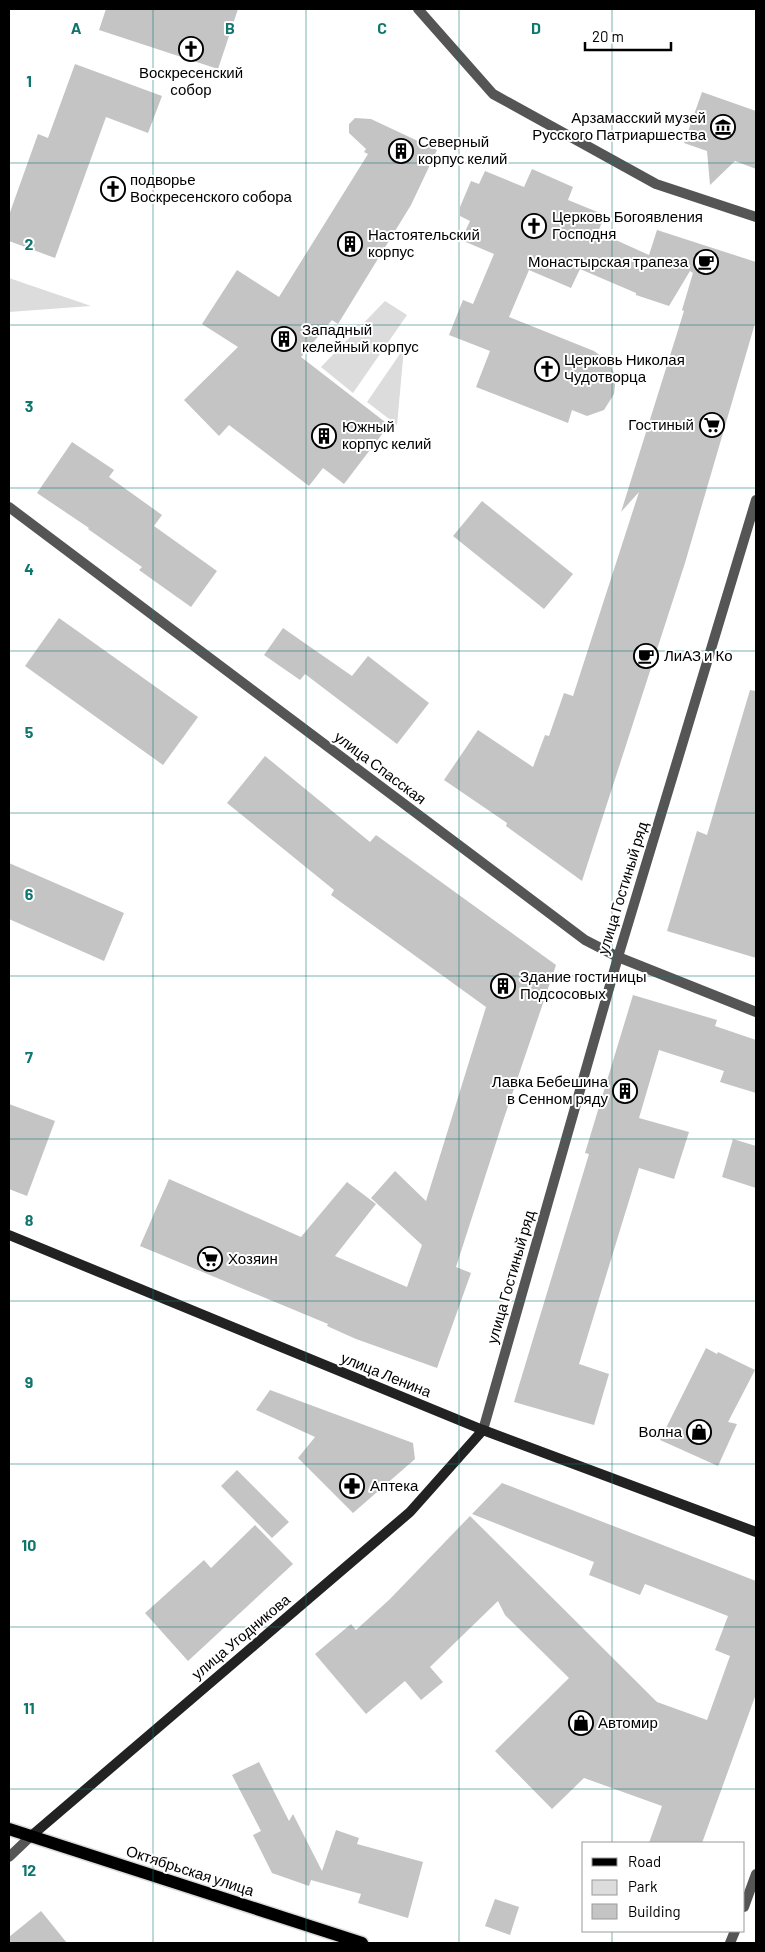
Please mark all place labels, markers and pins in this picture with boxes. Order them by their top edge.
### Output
church icon: Воскресенский собор [178,36,204,62]
place label: Воскресенский собор [139,63,243,98]
place label: Арзамасский музей Русского Патриаршества [532,108,707,143]
museum icon: Арзамасский музей Русского Патриаршества [710,114,736,140]
place label: Северный корпус келий [418,132,507,167]
building icon: Северный корпус келий [388,138,414,164]
place label: подворье Воскресенского собора [130,170,293,205]
church icon: подворье Воскресенского собора [100,176,126,202]
place label: Церковь Богоявления Господня [552,207,703,242]
church icon: Церковь Богоявления Господня [521,213,547,239]
place label: Настоятельский корпус [368,225,480,260]
building icon: Настоятельский корпус [337,231,363,257]
cafe icon: Монастырская трапеза [693,249,719,275]
place label: Монастырская трапеза [528,252,689,270]
place label: Западный келейный корпус [302,320,419,355]
building icon: Западный келейный корпус [271,326,297,352]
place label: Церковь Николая Чудотворца [564,350,685,385]
church icon: Церковь Николая Чудотворца [534,356,560,382]
supermarket icon: Гостиный [699,412,725,438]
place label: Гостиный [628,415,694,433]
place label: Южный корпус келий [342,417,431,452]
building icon: Южный корпус келий [311,423,337,449]
cafe icon: ЛиАЗ и Ко [633,643,659,669]
place label: ЛиАЗ и Ко [664,646,733,664]
place label: Здание гостиницы Подсосовых [520,967,646,1002]
building icon: Здание гостиницы Подсосовых [490,973,516,999]
place label: Лавка Бебешина в Сенном ряду [492,1072,609,1107]
building icon: Лавка Бебешина в Сенном ряду [612,1078,638,1104]
supermarket icon: Хозяин [197,1246,223,1272]
place label: Хозяин [228,1249,278,1267]
shop icon: Волна [686,1419,712,1445]
place label: Волна [639,1422,683,1440]
pharmacy icon: Аптека [339,1473,365,1499]
place label: Аптека [370,1476,419,1494]
shop icon: Автомир [568,1710,594,1736]
place label: Автомир [598,1713,658,1731]

